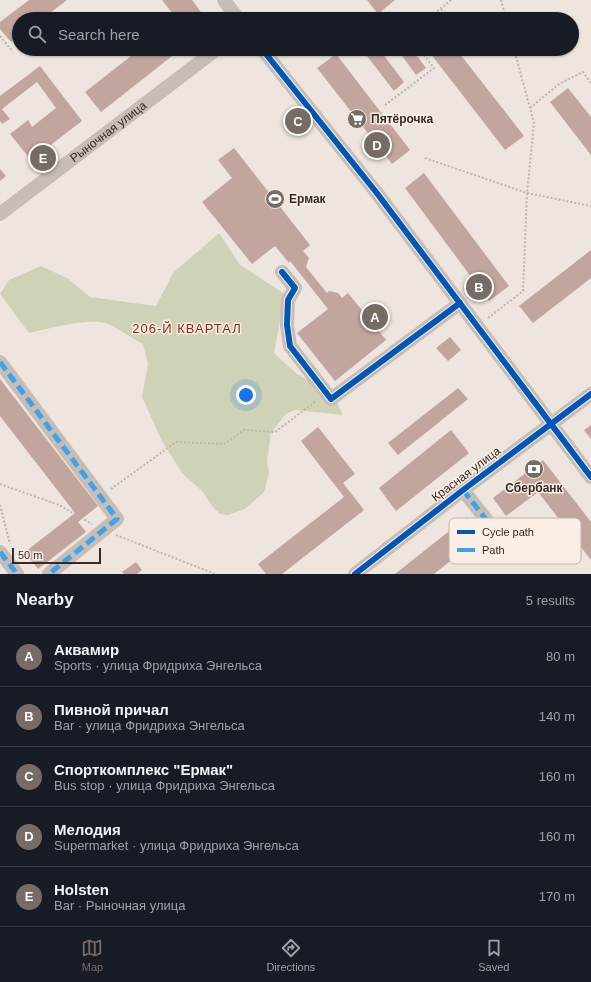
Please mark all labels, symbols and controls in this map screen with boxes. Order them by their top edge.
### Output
search box [12,12,579,56]
icon: search [26,23,48,45]
text: Search here [58,26,140,43]
street label: Рыночная улица [67,98,149,165]
pin: C [285,106,311,136]
supermarket icon: Пятёрочка [346,108,368,130]
place label: Пятёрочка [371,112,434,126]
pin: D [364,130,390,160]
pin: E [30,143,56,173]
sports icon: Ермак [264,188,286,210]
place label: Ермак [289,192,327,206]
pin: B [466,272,492,302]
pin: A [362,302,388,332]
district label: 206-Й КВАРТАЛ [132,321,242,336]
your location [236,385,256,405]
street label: Красная улица [429,443,503,504]
bank icon: Сбербанк [523,458,545,480]
place label: Сбербанк [505,481,564,495]
legend [449,518,581,564]
text: Cycle path [482,526,534,538]
text: Path [482,544,505,556]
scale bar [12,546,101,565]
text: 50 m [18,549,42,561]
text: Nearby [16,590,74,609]
text: 5 results [526,593,575,608]
text: Аквамир [54,641,119,658]
text: A [24,649,34,664]
text: 80 m [546,649,575,664]
text: Sports · улица Фридриха Энгельса [54,658,262,673]
text: Пивной причал [54,701,169,718]
text: B [24,709,34,724]
text: 140 m [539,709,575,724]
text: Bar · улица Фридриха Энгельса [54,718,245,733]
text: Спорткомплекс "Ермак" [54,761,233,778]
text: C [24,769,34,784]
text: 160 m [539,769,575,784]
text: Bus stop · улица Фридриха Энгельса [54,778,275,793]
text: Мелодия [54,821,121,838]
text: D [24,829,34,844]
text: 160 m [539,829,575,844]
text: Supermarket · улица Фридриха Энгельса [54,838,299,853]
text: Holsten [54,881,109,898]
text: E [25,889,33,904]
text: 170 m [539,889,575,904]
text: Bar · Рыночная улица [54,898,186,913]
tab: Map [81,937,103,973]
tab: Directions [266,937,315,973]
tab: Saved [478,937,509,973]

